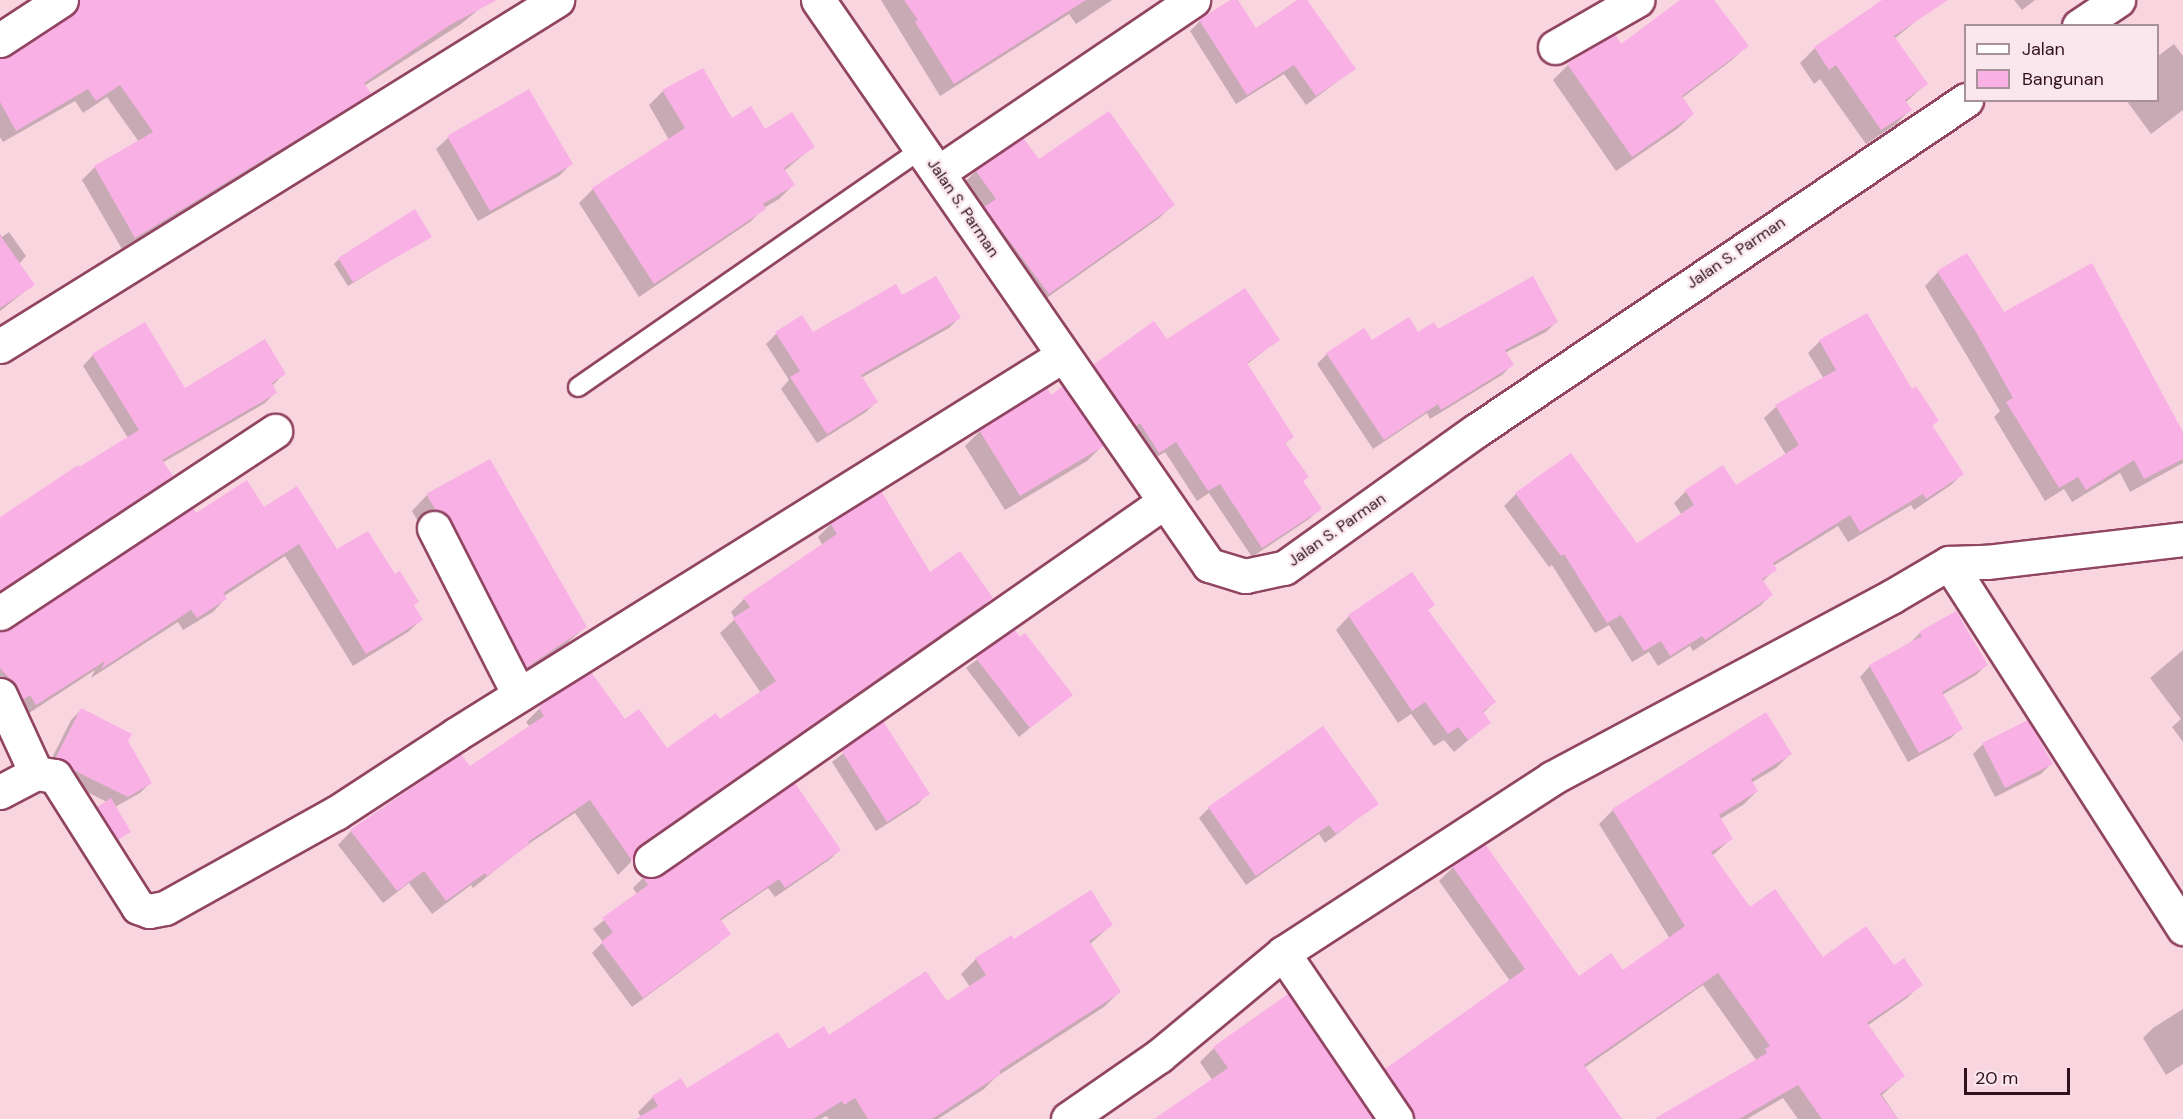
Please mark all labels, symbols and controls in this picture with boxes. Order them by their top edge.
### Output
legend [1964,24,2159,102]
text: Jalan [2022,37,2065,61]
text: Bangunan [2022,67,2104,91]
street label: Jalan S. Parman [923,155,1003,261]
street label: Jalan S. Parman [1683,213,1789,293]
street label: Jalan S. Parman [1284,489,1390,571]
scale bar [1967,1056,2074,1094]
text: 20 m [1975,1066,2018,1090]

